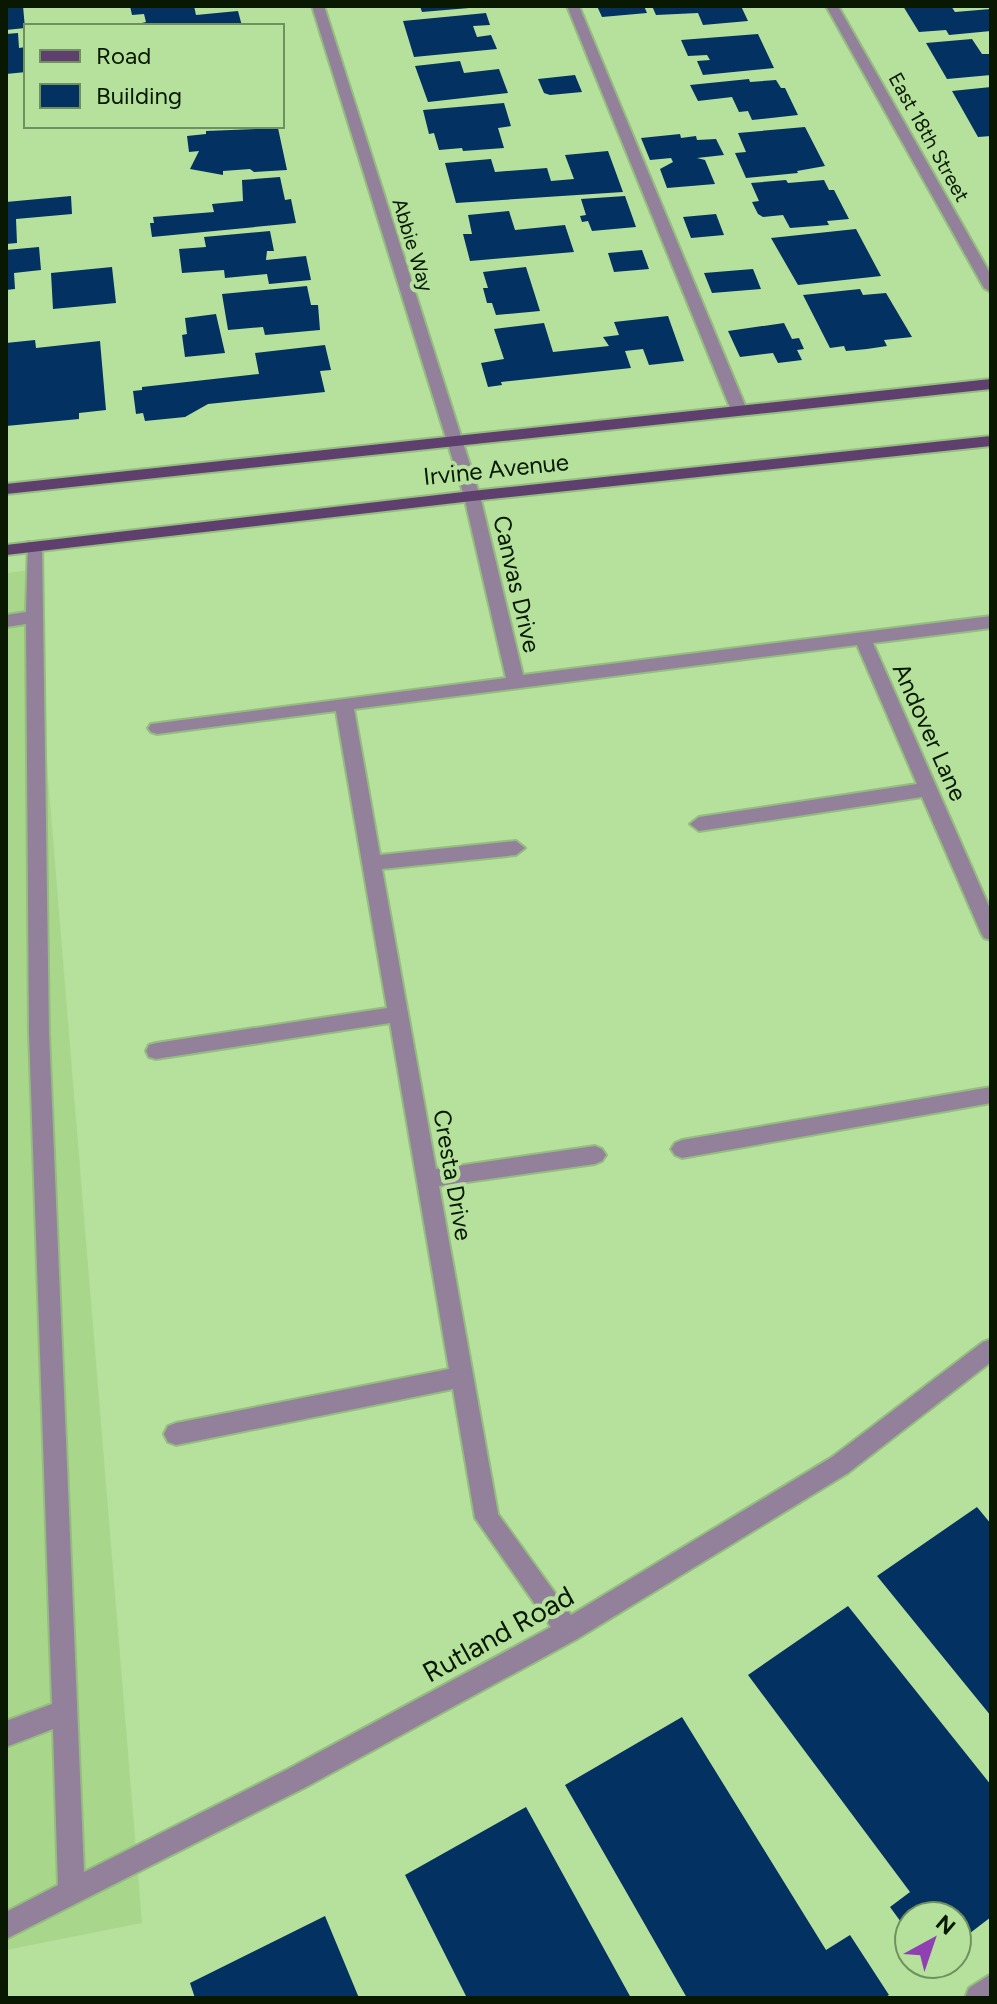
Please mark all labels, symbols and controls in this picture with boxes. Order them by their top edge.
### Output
legend [24,24,284,128]
text: Road [96,41,151,70]
street label: East 18th Street [884,68,974,206]
text: Building [96,81,182,110]
street label: Abbie Way [387,195,439,295]
street label: Irvine Avenue [422,447,570,491]
street label: Canvas Drive [487,513,547,655]
street label: Andover Lane [887,659,973,805]
street label: Cresta Drive [427,1107,479,1243]
street label: Rutland Road [416,1579,580,1689]
north arrow [893,1900,973,1980]
text: N [930,1909,961,1941]

